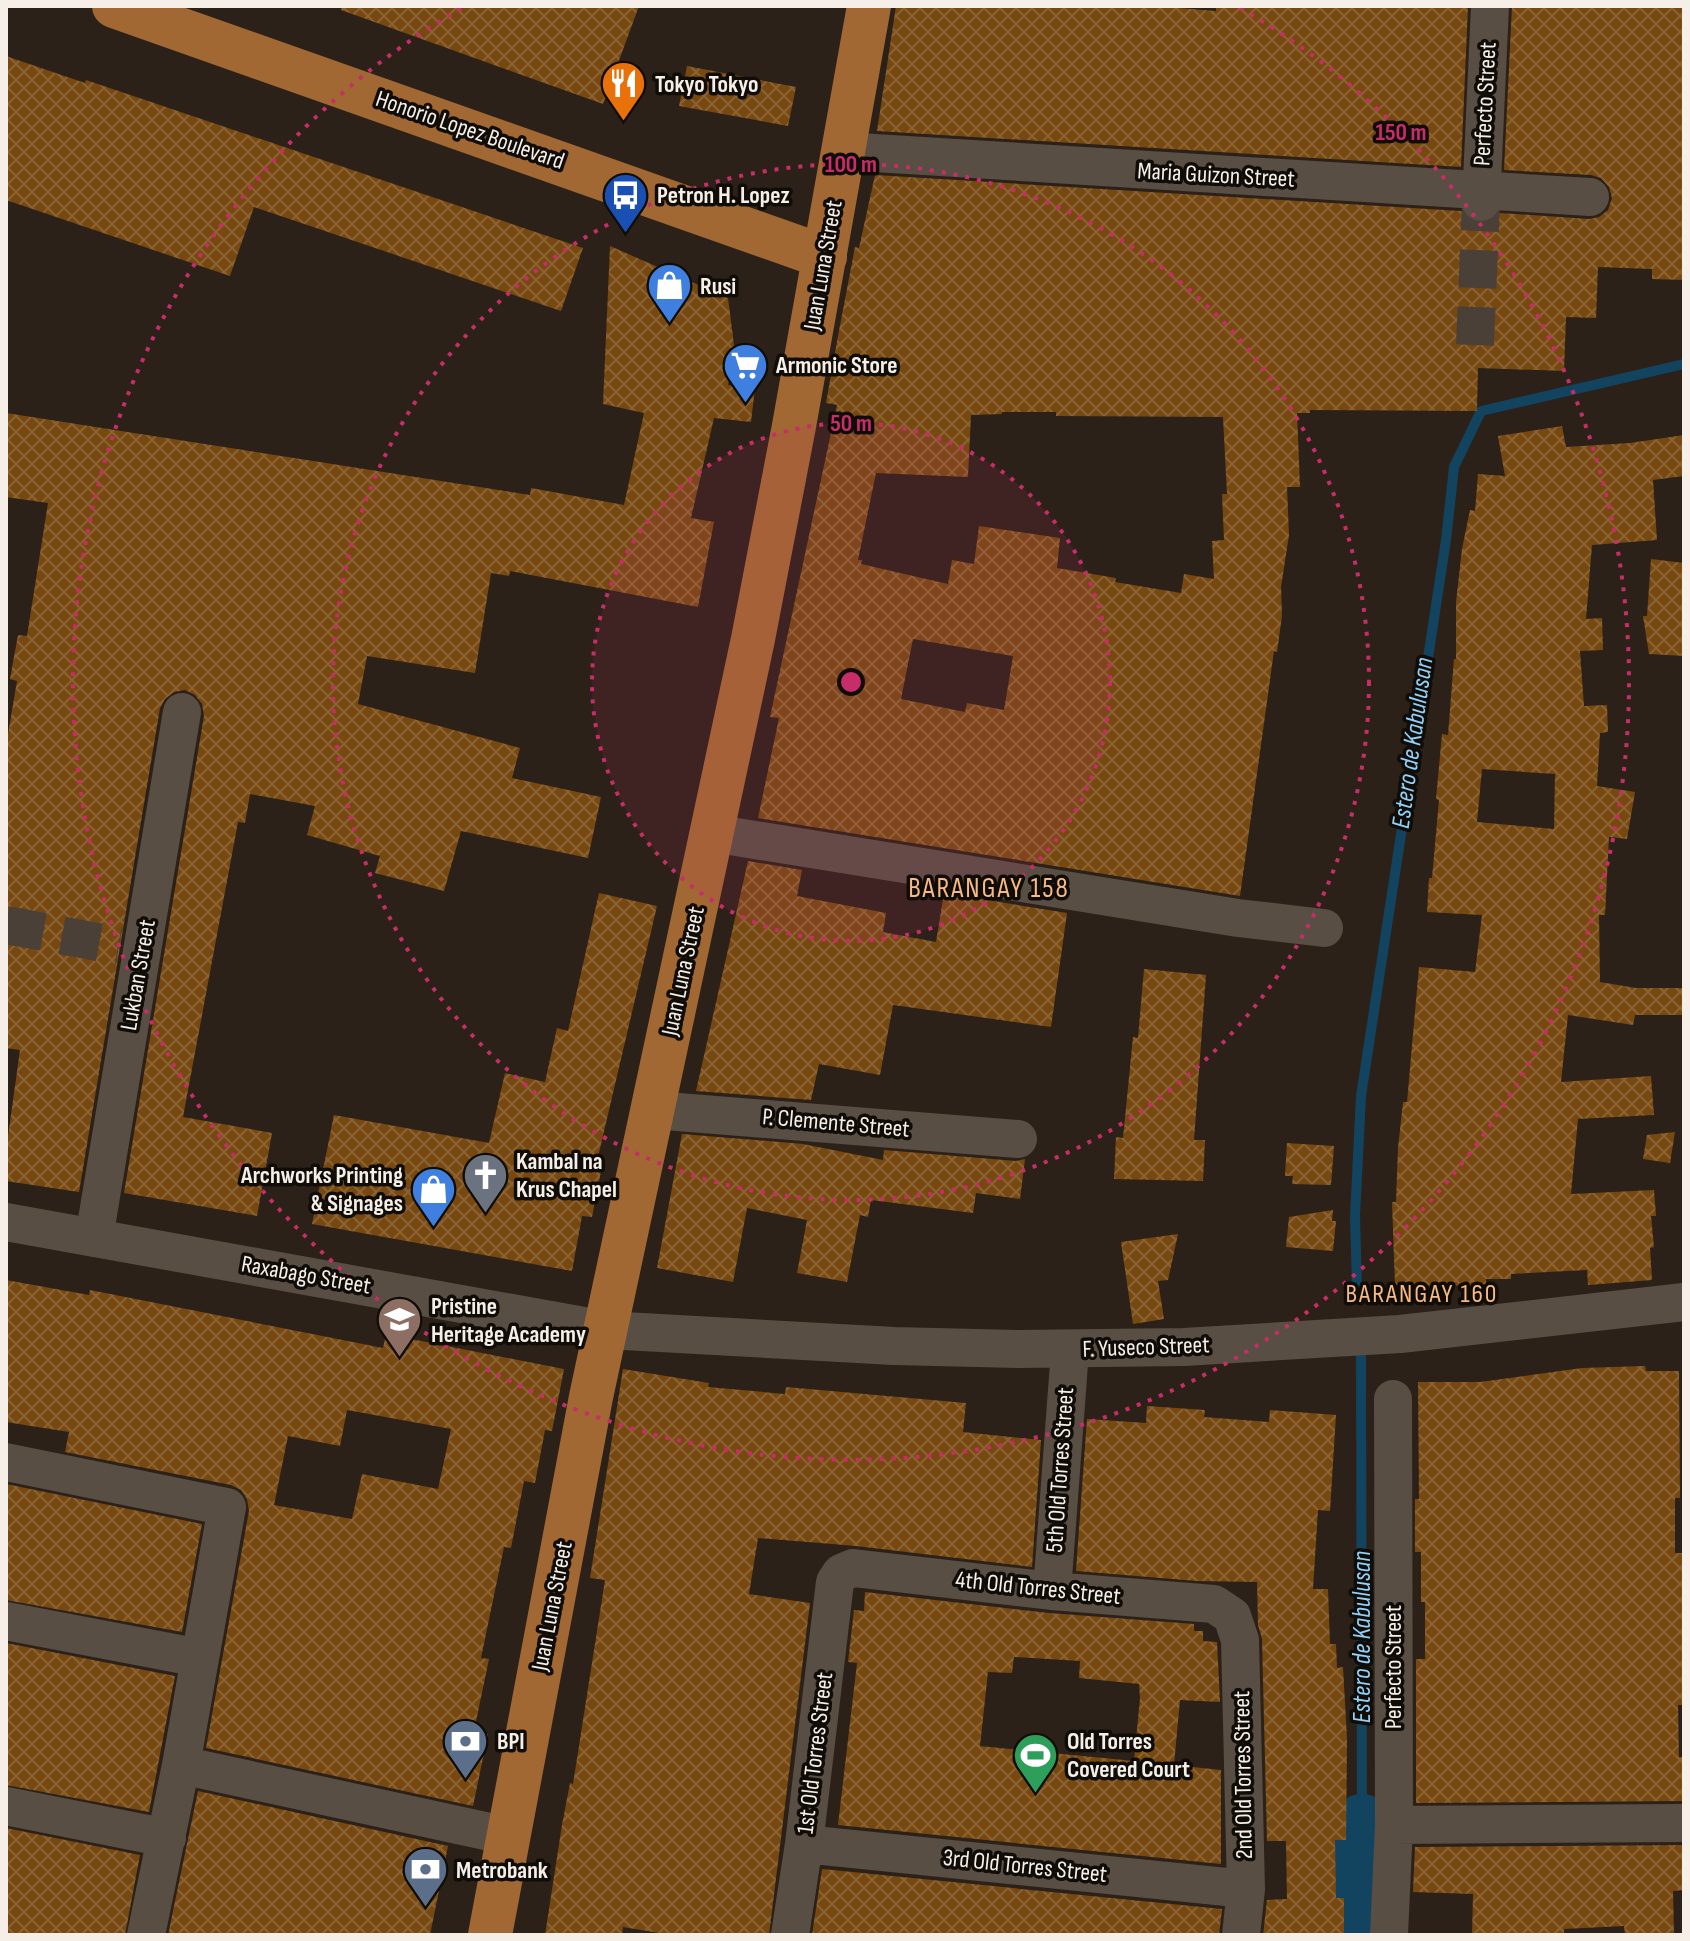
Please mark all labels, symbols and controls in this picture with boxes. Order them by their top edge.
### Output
street label: Perfecto Street [1467,41,1503,167]
restaurant icon: Tokyo Tokyo [600,60,648,123]
place label: Tokyo Tokyo [655,70,758,99]
street label: Honorio Lopez Boulevard [372,84,568,176]
text: 150 m [1375,118,1427,147]
text: 100 m [825,150,877,179]
street label: Maria Guizon Street [1137,156,1295,194]
bus stop icon: Petron H. Lopez [602,171,650,234]
place label: Petron H. Lopez [657,181,790,210]
street label: Juan Luna Street [797,198,849,333]
shop icon: Rusi [645,262,693,325]
place label: Rusi [700,272,736,301]
supermarket icon: Armonic Store [721,341,769,404]
place label: Armonic Store [775,351,897,380]
text: 50 m [830,409,872,438]
water label: Estero de Kabulusan [1386,655,1440,831]
centre of rings [837,668,865,696]
district label: BARANGAY 158 [908,872,1070,905]
street label: Juan Luna Street [655,904,711,1039]
street label: Lukban Street [114,917,162,1033]
street label: P. Clemente Street [761,1102,911,1144]
place label: Kambal na Krus Chapel [516,1147,617,1204]
church icon: Kambal na Krus Chapel [461,1151,509,1214]
place label: Archworks Printing & Signages [240,1161,403,1218]
shop icon: Archworks Printing & Signages [410,1165,458,1228]
street label: Raxabago Street [239,1249,373,1301]
district label: BARANGAY 160 [1346,1279,1498,1310]
place label: Pristine Heritage Academy [431,1292,586,1349]
school or university icon: Pristine Heritage Academy [376,1296,424,1359]
street label: F. Yuseco Street [1082,1330,1210,1364]
street label: 5th Old Torres Street [1040,1386,1080,1554]
street label: Juan Luna Street [525,1539,579,1674]
water label: Estero de Kabulusan [1347,1551,1378,1723]
street label: 4th Old Torres Street [954,1565,1122,1611]
street label: Perfecto Street [1379,1605,1408,1729]
street label: 1st Old Torres Street [791,1671,839,1835]
street label: 2nd Old Torres Street [1227,1691,1259,1859]
bank icon: BPI [442,1717,490,1780]
place label: BPI [497,1727,525,1756]
place label: Old Torres Covered Court [1067,1727,1190,1784]
sports icon: Old Torres Covered Court [1012,1731,1060,1794]
street label: 3rd Old Torres Street [942,1843,1108,1889]
bank icon: Metrobank [401,1846,449,1909]
place label: Metrobank [456,1856,548,1885]

